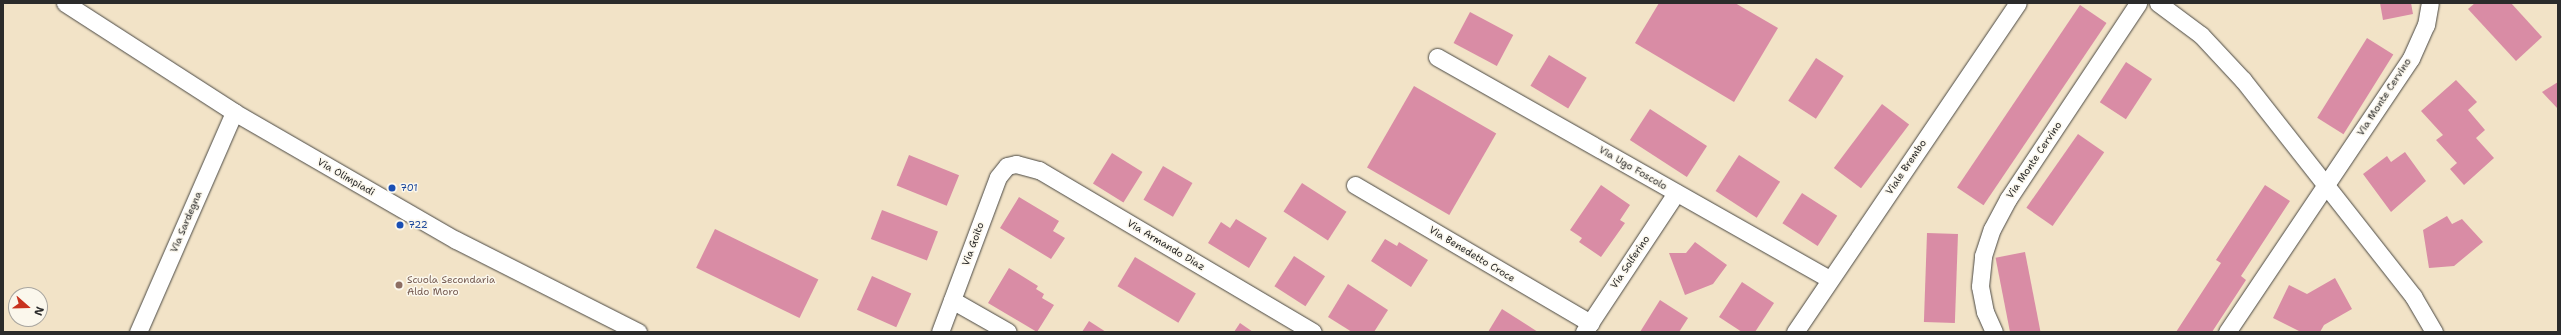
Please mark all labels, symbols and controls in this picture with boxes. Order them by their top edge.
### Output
street label: Via Monte Cervino [2354,56,2414,138]
street label: Via Monte Cervino [2004,119,2064,201]
street label: Viale Brembo [1883,137,1929,197]
street label: Via Ugo Foscolo [1597,144,1669,192]
street label: Via Olimpiadi [315,156,377,198]
place label: 701 [400,182,418,194]
marker: 701 [387,183,397,193]
street label: Via Sardegna [168,190,204,254]
street label: Via Armando Diaz [1125,217,1207,273]
place label: 722 [408,219,428,231]
marker: 722 [395,220,405,230]
street label: Via Goito [960,221,986,267]
street label: Via Benedetto Croce [1427,224,1517,284]
street label: Via Solferino [1608,233,1652,291]
place label: Scuola Secondaria Aldo Moro [407,273,495,296]
marker: Scuola Secondaria Aldo Moro [394,280,404,290]
north arrow [8,287,48,327]
text: N [30,304,47,318]

